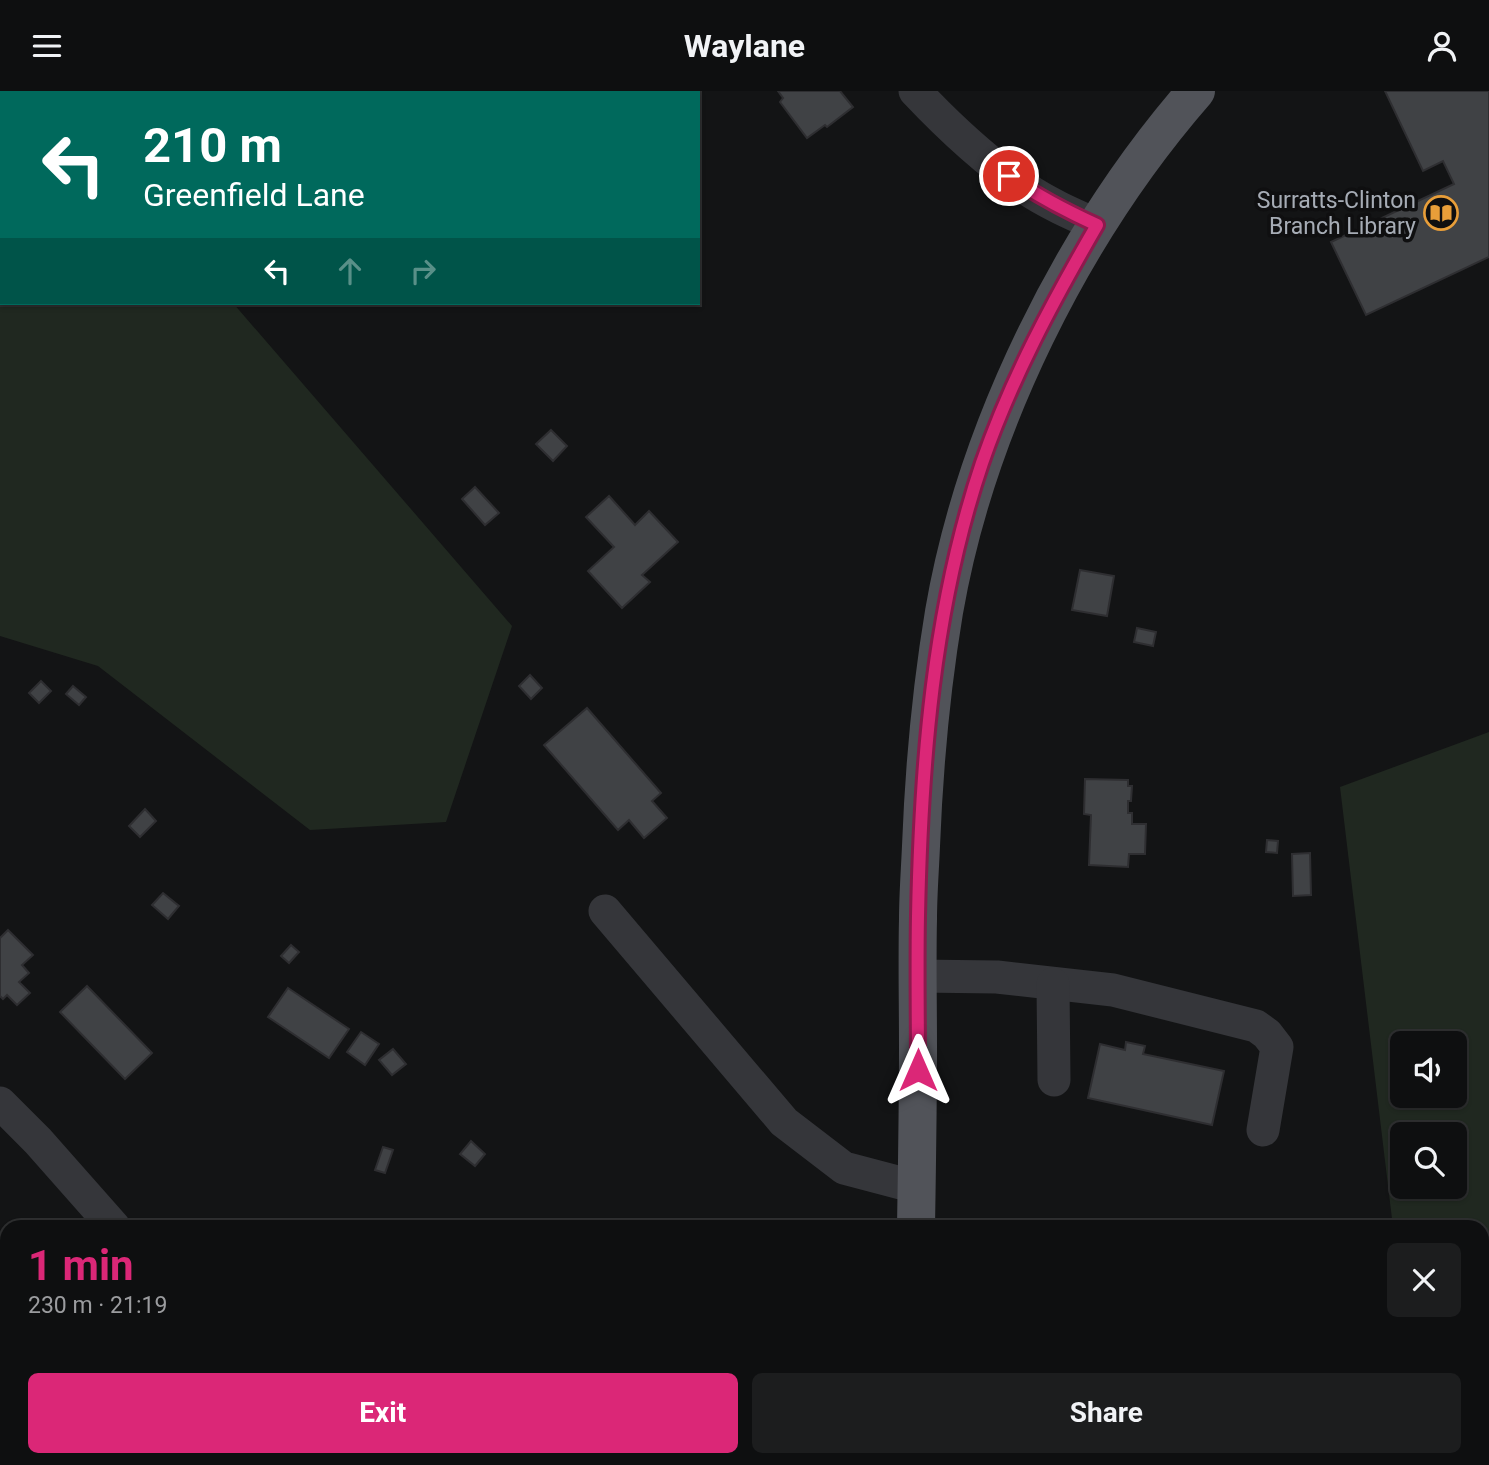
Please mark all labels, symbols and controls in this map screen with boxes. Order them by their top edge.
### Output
icon: menu [28,27,66,65]
text: Waylane [684,27,805,65]
icon: person [1423,27,1461,65]
text: 210 m [143,117,282,174]
icon: left [28,119,119,210]
pin [979,146,1039,206]
icon: arrive [990,157,1028,195]
text: Greenfield Lane [143,176,365,214]
place label: Surratts-Clinton Branch Library [1257,187,1416,240]
library icon: Surratts-Clinton Branch Library [1422,194,1460,232]
icon: left [258,252,296,290]
icon: ahead [331,252,369,290]
icon: right [404,252,442,290]
map controls [1390,1031,1467,1199]
button: sound [1390,1031,1467,1108]
position arrow [881,1033,955,1107]
button: search [1390,1122,1467,1199]
text: 1 min [28,1241,134,1290]
button: close [1387,1243,1461,1317]
text: 230 m · 21:19 [28,1292,167,1319]
button: Exit [28,1373,738,1453]
button: Share [752,1373,1461,1453]

